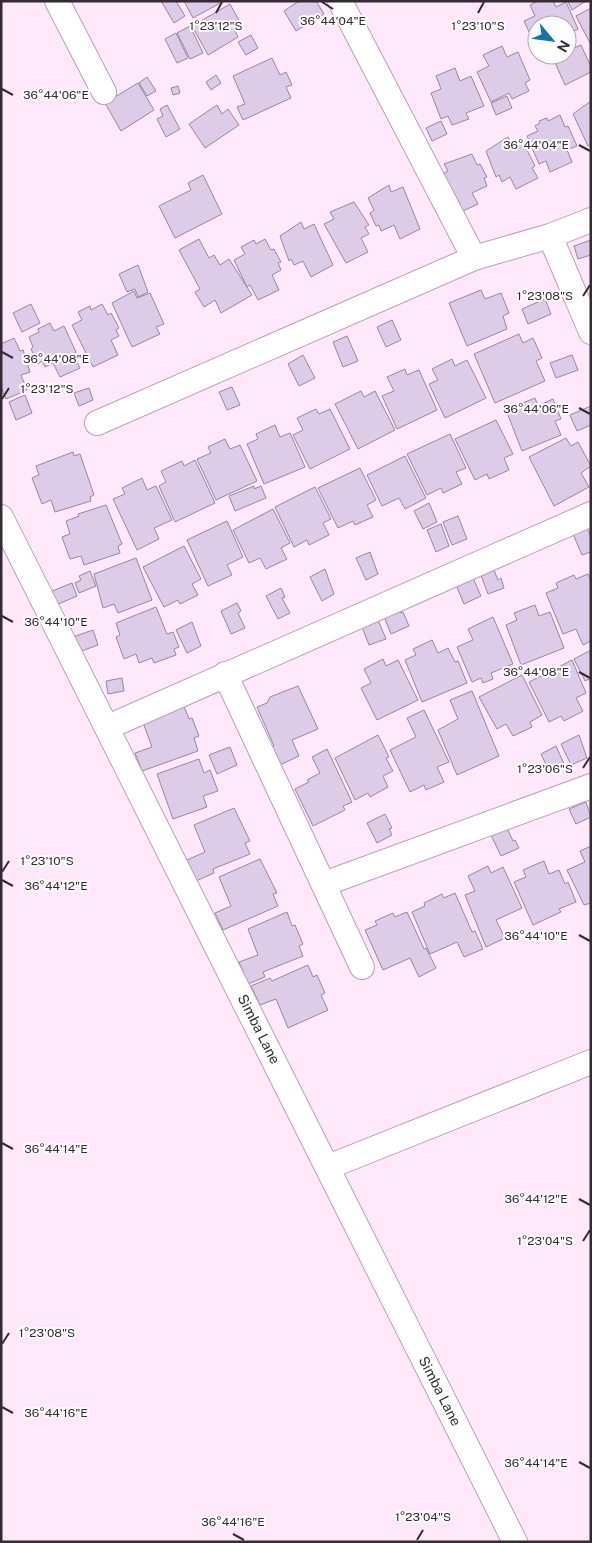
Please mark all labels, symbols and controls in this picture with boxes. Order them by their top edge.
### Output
text: 36°44'04"E [300,14,366,28]
north arrow [527,15,577,65]
text: 1°23'12"S [189,19,243,33]
text: 1°23'10"S [451,19,505,33]
text: N [554,38,573,55]
text: 36°44'06"E [23,88,89,102]
text: 36°44'04"E [503,138,569,152]
text: 1°23'08"S [517,289,573,303]
text: 36°44'08"E [23,352,89,366]
text: 1°23'12"S [20,382,74,396]
text: 36°44'06"E [503,402,569,416]
text: 36°44'10"E [24,615,88,629]
text: 36°44'08"E [503,665,569,679]
text: 1°23'06"S [517,762,573,776]
text: 1°23'10"S [20,854,74,868]
text: 36°44'12"E [24,879,88,893]
text: 36°44'10"E [504,929,568,943]
street label: Simba Lane [235,991,283,1067]
text: 36°44'14"E [24,1142,88,1156]
text: 36°44'12"E [504,1192,568,1206]
text: 1°23'04"S [517,1234,573,1248]
text: 1°23'08"S [19,1326,75,1340]
street label: Simba Lane [416,1353,464,1429]
text: 36°44'16"E [24,1406,88,1420]
text: 36°44'14"E [504,1456,568,1470]
text: 1°23'04"S [395,1510,451,1524]
text: 36°44'16"E [201,1515,265,1529]

